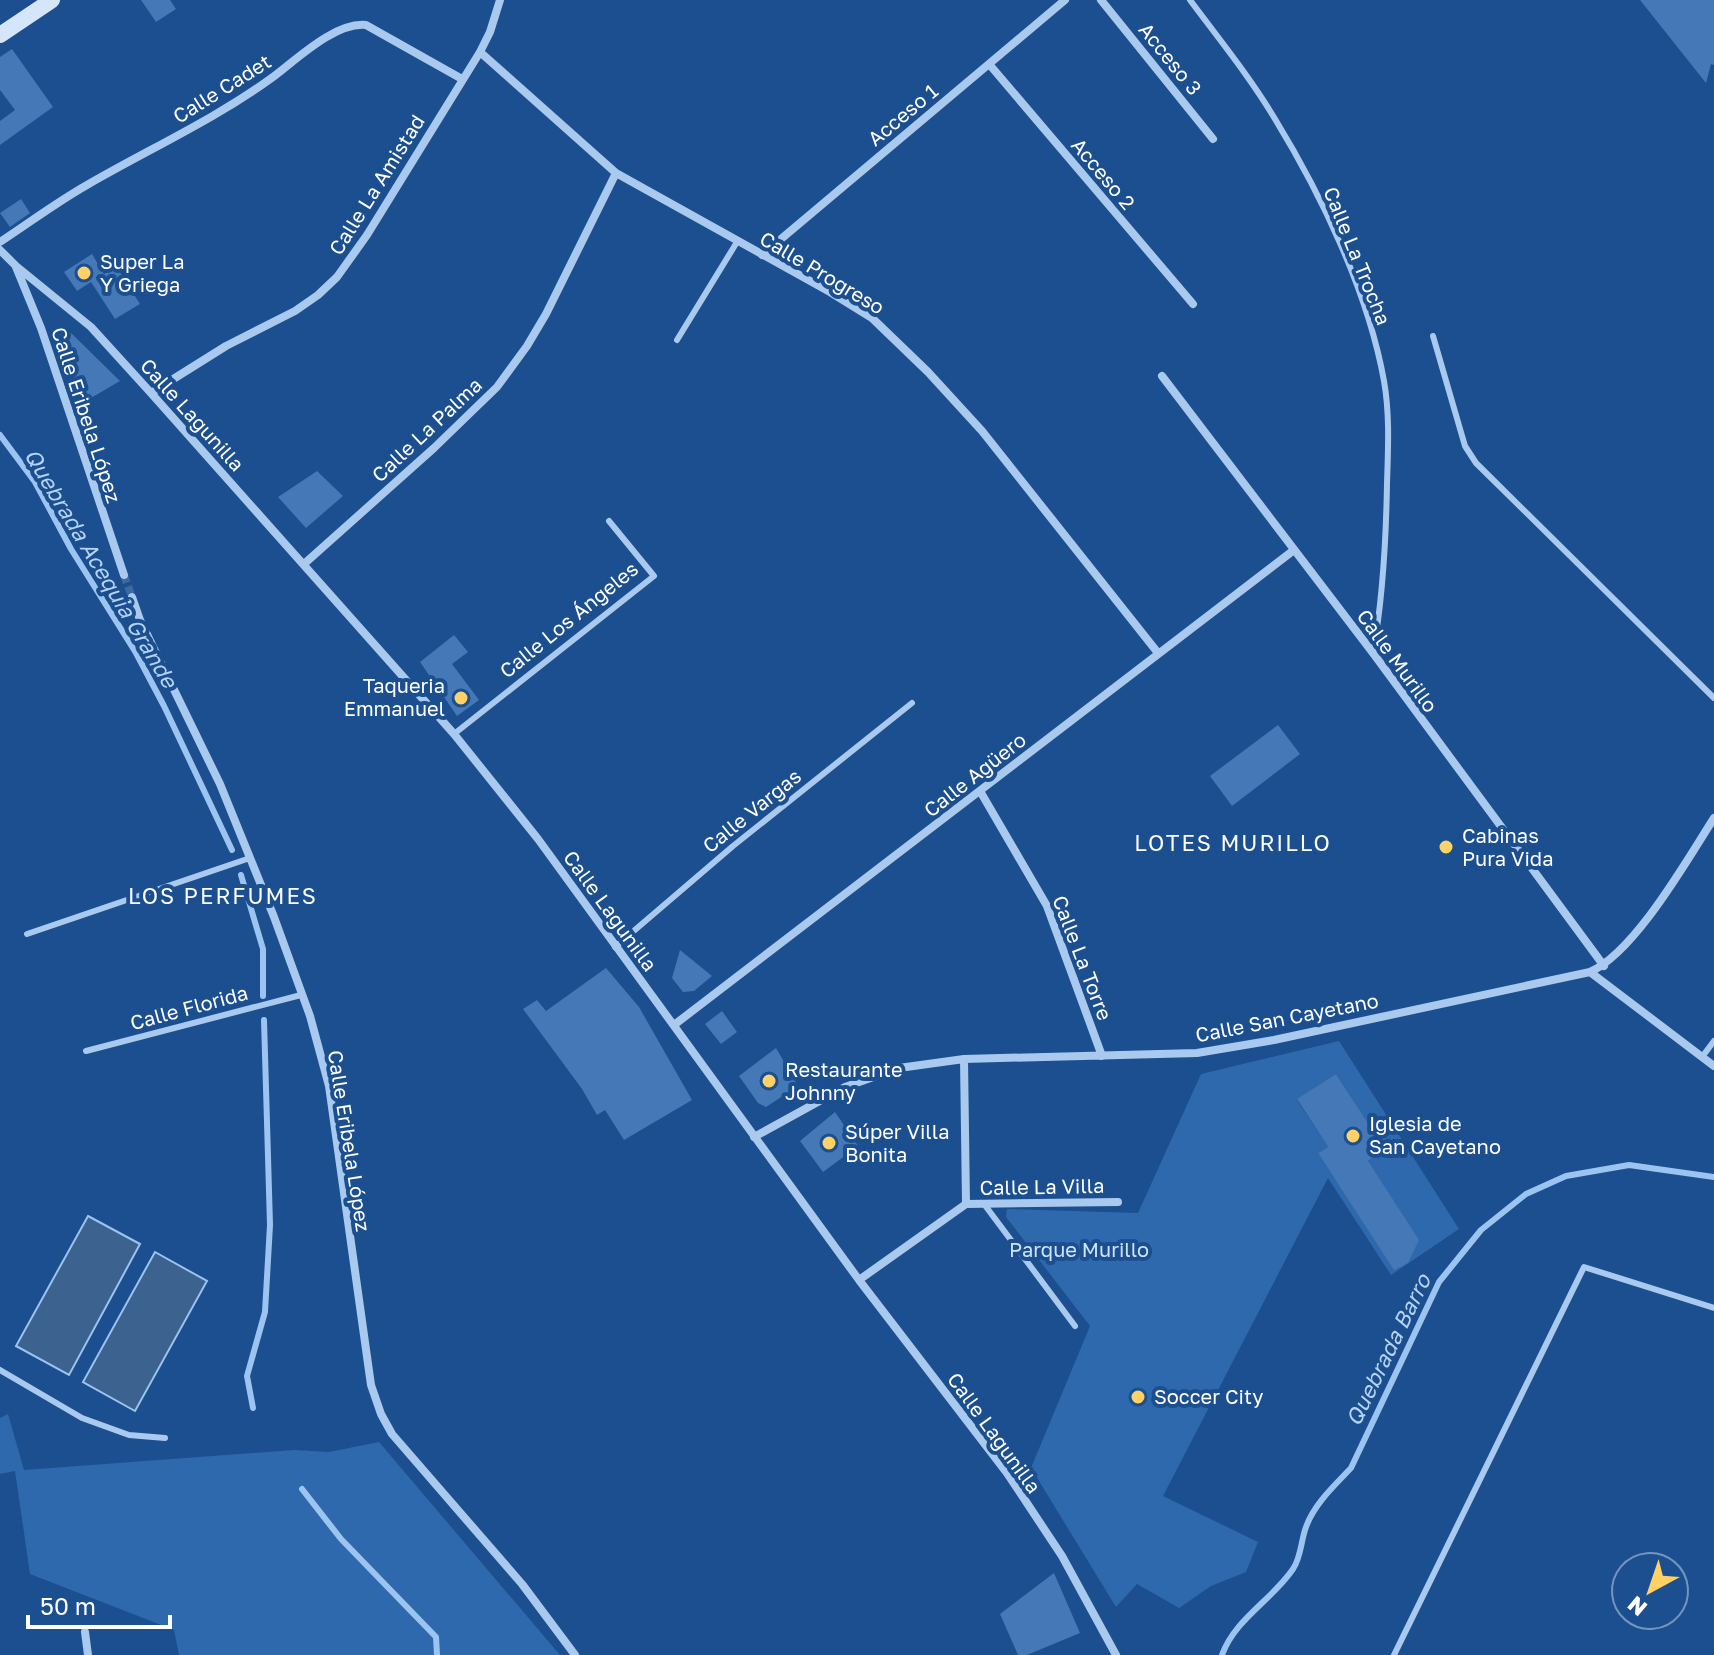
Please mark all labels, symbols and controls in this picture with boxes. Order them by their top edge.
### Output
street label: Acceso 3 [1134,17,1207,99]
street label: Calle Cadet [168,49,275,128]
street label: Acceso 1 [863,78,942,150]
street label: Calle La Amistad [323,110,429,259]
street label: Acceso 2 [1067,133,1141,214]
street label: Calle La Trocha [1319,183,1397,328]
street label: Calle Progreso [756,226,889,319]
place label: Super La Y Griega [100,249,185,296]
marker: Super La Y Griega [75,264,93,282]
street label: Calle Eribela López [47,324,127,506]
street label: Calle Lagunilla [136,353,250,476]
street label: Calle La Palma [366,372,486,486]
water label: Quebrada Acequia Grande [19,443,185,694]
street label: Calle Los Ángeles [494,556,642,682]
street label: Calle Murillo [1352,604,1443,716]
place label: Taqueria Emmanuel [344,673,445,720]
marker: Taqueria Emmanuel [452,689,470,707]
street label: Calle Agüero [919,727,1030,822]
street label: Calle Vargas [697,763,805,857]
place label: Cabinas Pura Vida [1462,823,1553,870]
district label: LOTES MURILLO [1134,829,1332,856]
marker: Cabinas Pura Vida [1437,838,1455,856]
street label: Calle Lagunilla [559,845,663,975]
district label: LOS PERFUMES [128,882,318,909]
street label: Calle La Torre [1048,892,1118,1023]
street label: Calle Florida [127,980,250,1034]
street label: Calle San Cayetano [1193,987,1380,1047]
street label: Calle Eribela López [324,1048,376,1233]
place label: Restaurante Johnny [785,1057,903,1104]
marker: Restaurante Johnny [760,1072,778,1090]
place label: Iglesia de San Cayetano [1369,1111,1501,1158]
place label: Súper Villa Bonita [845,1119,949,1166]
marker: Iglesia de San Cayetano [1344,1127,1362,1145]
marker: Súper Villa Bonita [820,1134,838,1152]
street label: Calle La Villa [979,1173,1105,1199]
park label: Parque Murillo [1009,1237,1149,1261]
water label: Quebrada Barro [1339,1268,1437,1430]
street label: Calle Lagunilla [943,1367,1047,1497]
place label: Soccer City [1154,1384,1264,1408]
marker: Soccer City [1129,1388,1147,1406]
north arrow [1610,1551,1690,1631]
scale bar [28,1579,170,1629]
text: 50 m [40,1591,96,1620]
text: N [1622,1591,1652,1622]

